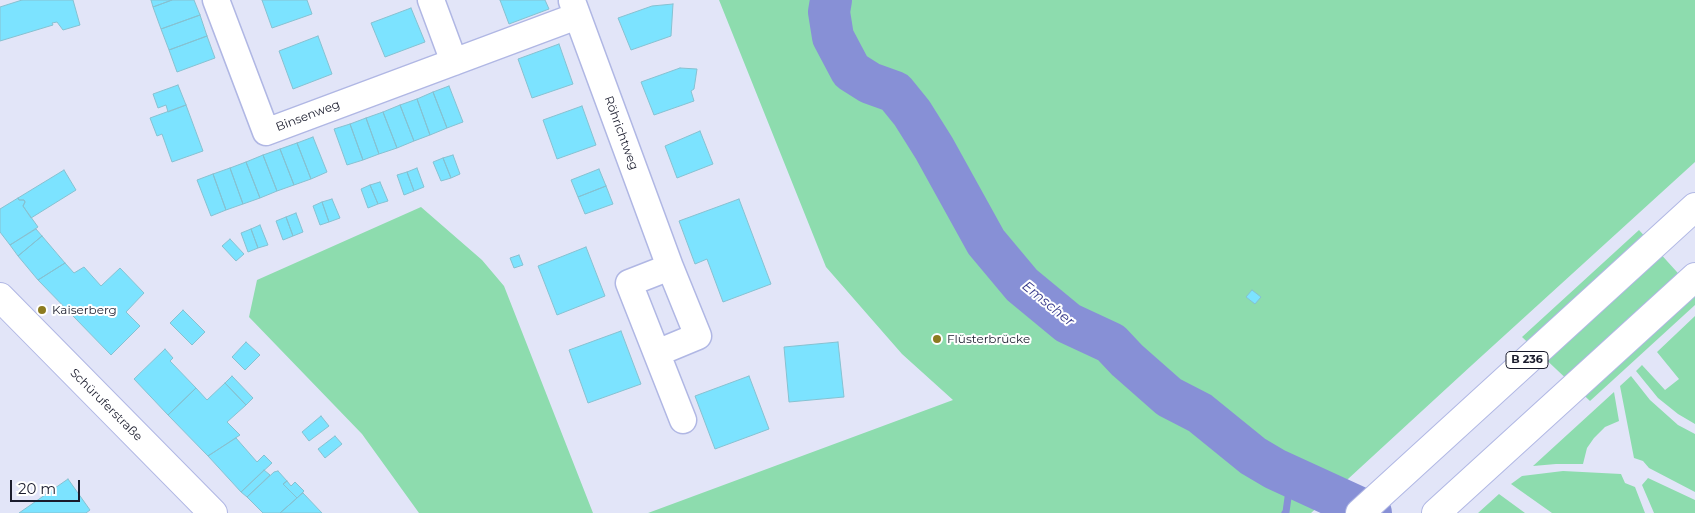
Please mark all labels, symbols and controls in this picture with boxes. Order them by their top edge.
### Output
street label: Röhrichtweg [601,94,641,172]
street label: Binsenweg [274,97,342,135]
water label: Emscher [1018,278,1078,330]
place label: Kaiserberg [52,303,117,317]
marker: Kaiserberg [36,304,48,316]
place label: Flüsterbrücke [947,332,1030,346]
marker: Flüsterbrücke [931,333,943,345]
road number: B 236 [1506,352,1548,368]
street label: Schüruferstraße [67,366,145,444]
scale bar [12,470,82,502]
text: 20 m [18,479,56,498]

